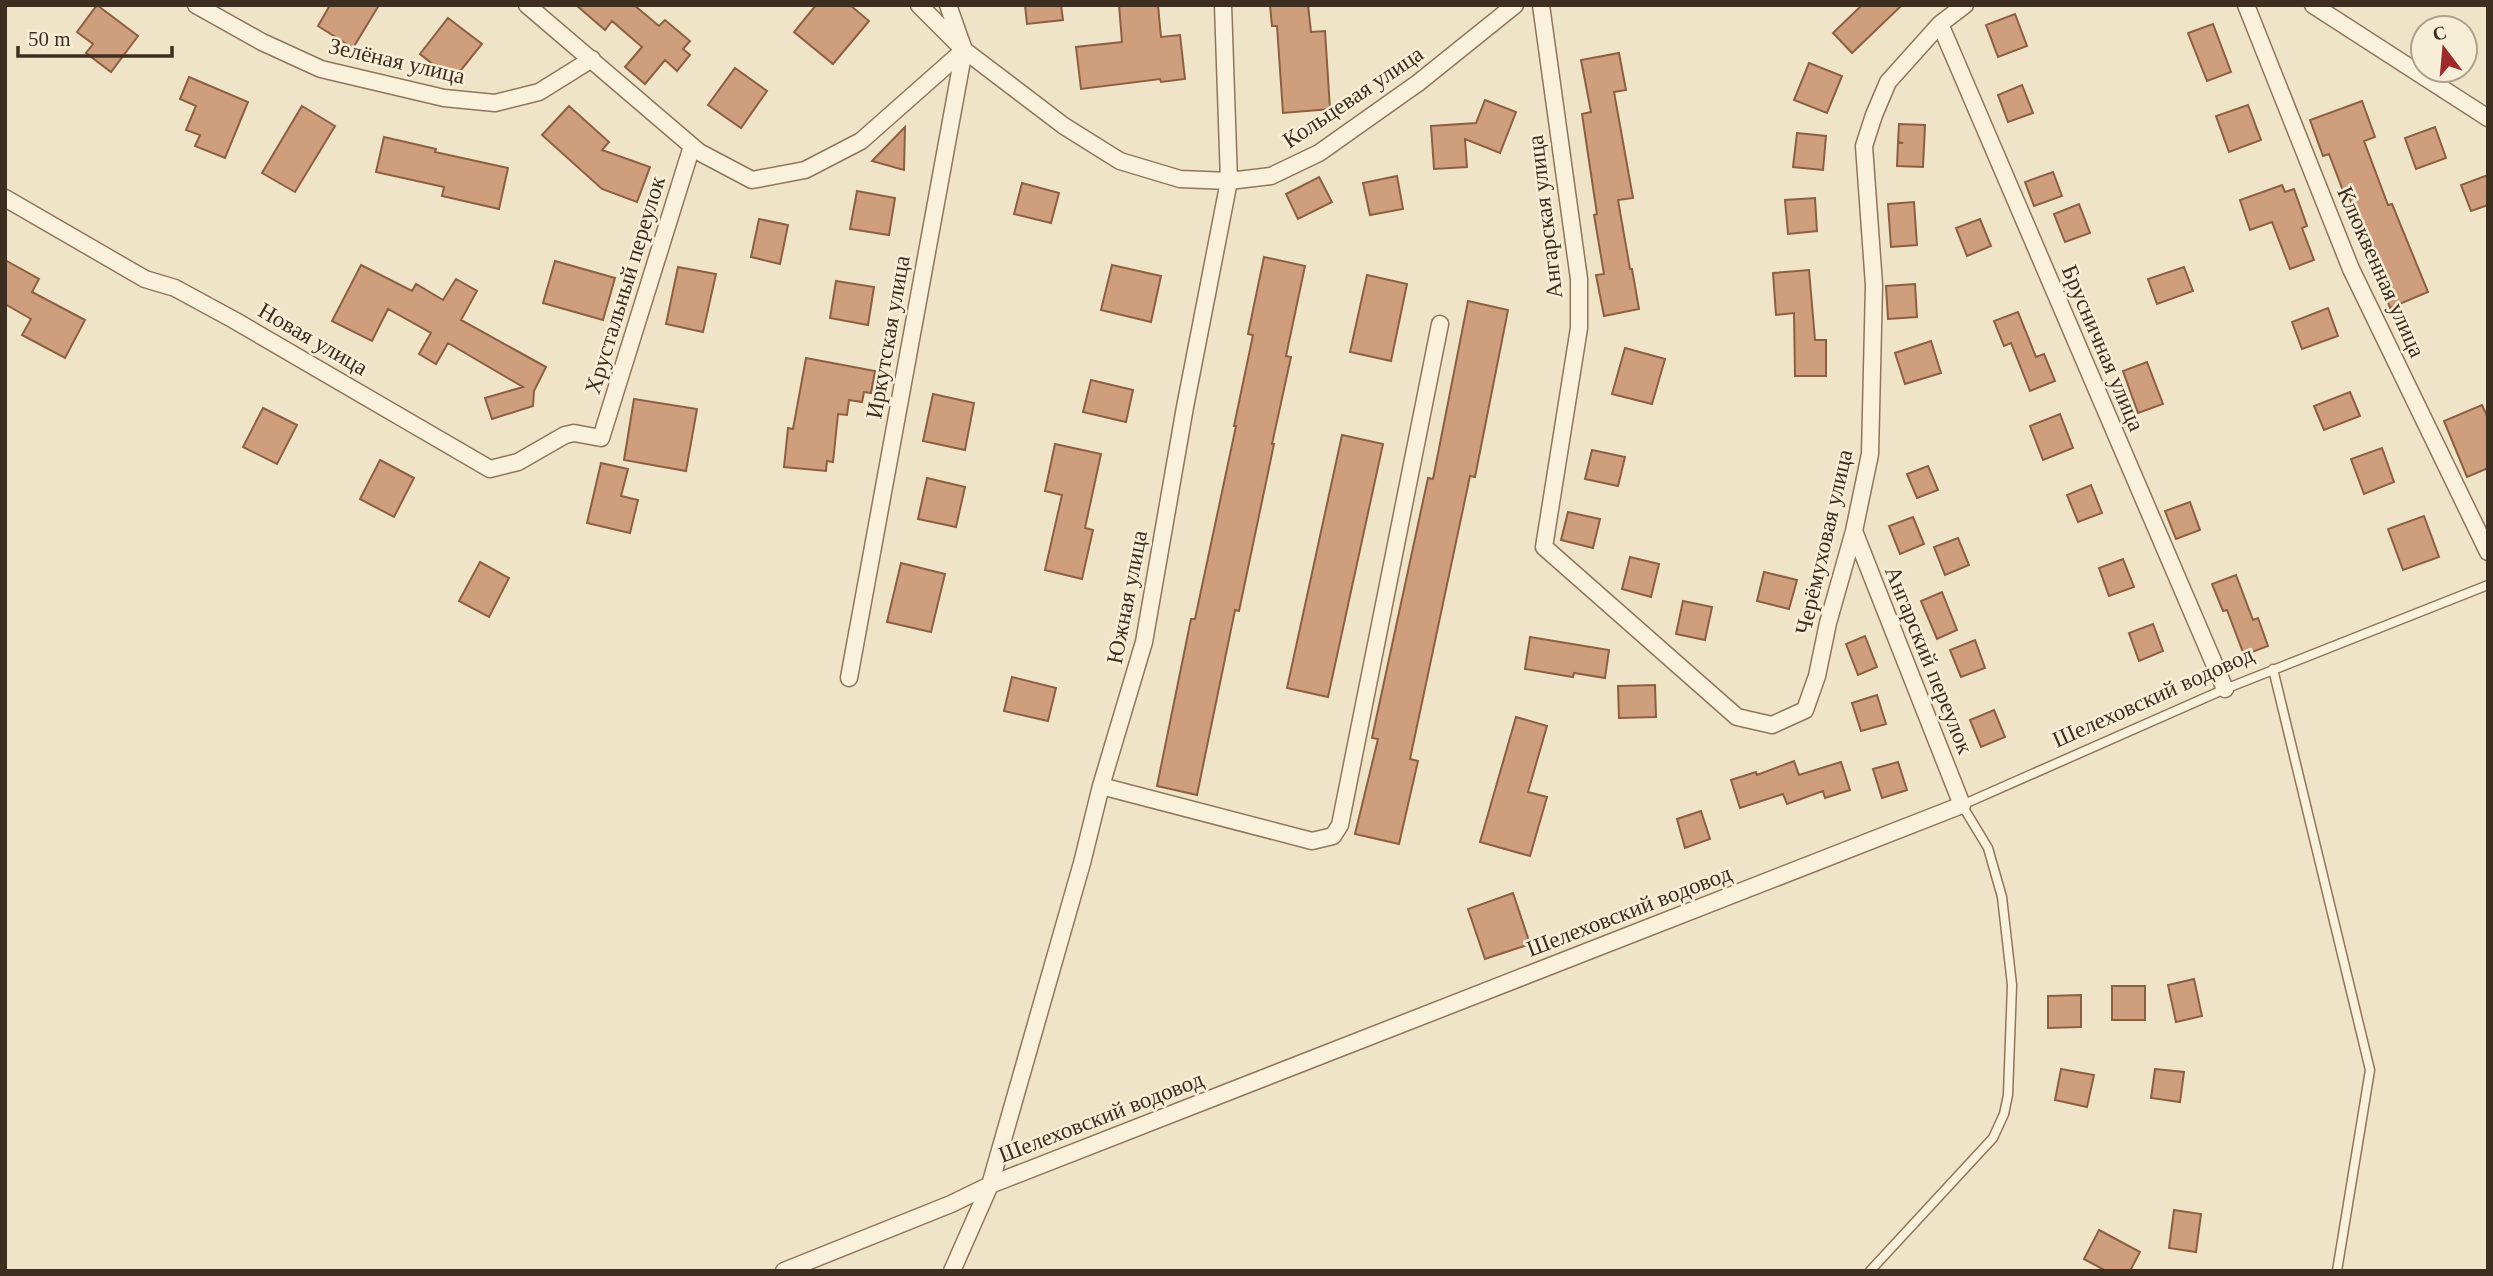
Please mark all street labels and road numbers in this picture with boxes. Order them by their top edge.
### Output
street label: Зелёная улица [326,33,468,89]
street label: Кольцевая улица [1278,41,1428,153]
street label: Ангарская улица [1523,134,1567,300]
street label: Хрустальный переулок [580,172,670,397]
street label: Клюквенная улица [2332,183,2430,361]
street label: Иркутская улица [861,254,915,420]
street label: Брусничная улица [2057,261,2149,435]
street label: Новая улица [254,298,372,380]
street label: Черёмуховая улица [1791,447,1857,637]
street label: Южная улица [1102,528,1152,666]
street label: Ангарский переулок [1880,563,1978,758]
street label: Шелеховский водовод [2049,641,2258,753]
street label: Шелеховский водовод [1523,860,1735,962]
street label: Шелеховский водовод [995,1066,1207,1168]

